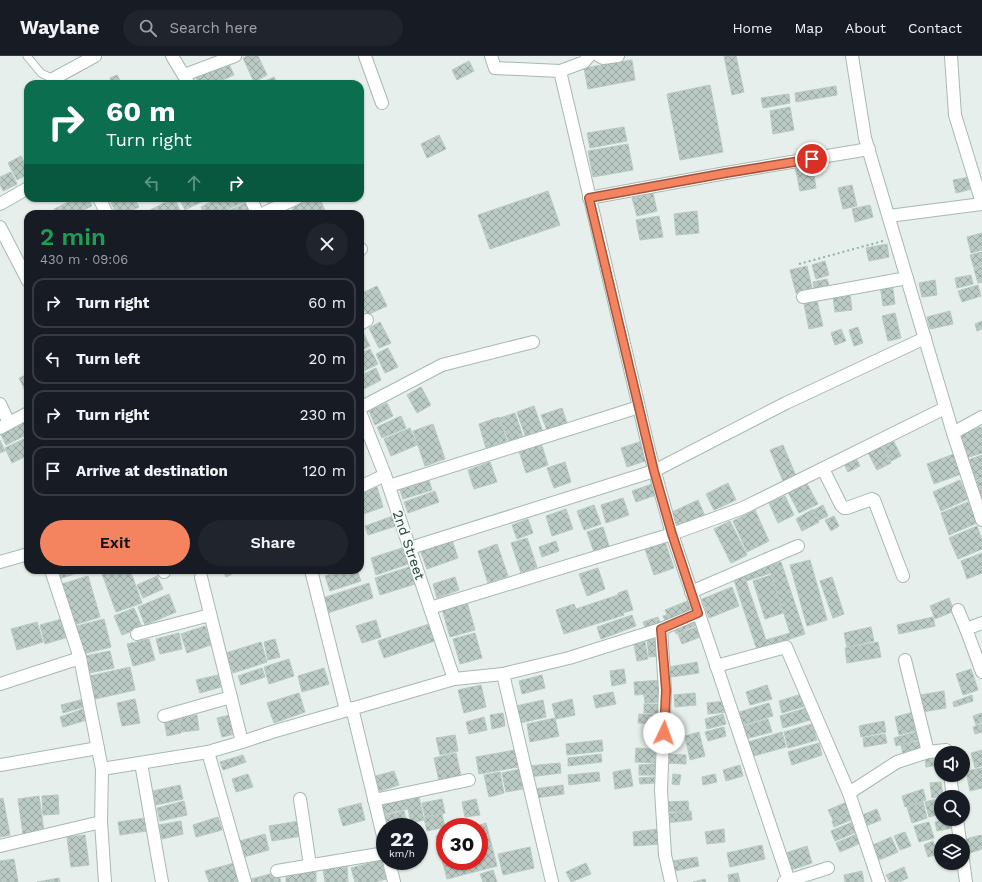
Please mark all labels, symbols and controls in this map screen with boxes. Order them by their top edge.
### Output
search box [123,10,403,46]
text: Waylane [20,16,99,39]
icon: search [137,17,159,39]
text: Search here [169,19,257,37]
text: Home [732,20,772,36]
text: Map [794,20,823,36]
text: About [845,20,886,36]
text: Contact [908,20,962,36]
text: 60 m [106,95,176,128]
icon: right [40,96,92,148]
text: Turn right [106,129,192,150]
pin [795,142,829,176]
icon: arrive [801,148,823,170]
icon: left [141,172,163,194]
icon: ahead [183,172,205,194]
icon: right [225,172,247,194]
text: 2 min [40,223,106,251]
button: close [306,223,348,265]
text: 430 m · 09:06 [40,252,128,267]
icon: right [42,292,64,314]
text: Turn right [76,294,149,312]
text: 60 m [308,294,346,312]
icon: left [42,348,64,370]
text: Turn left [76,350,140,368]
text: 20 m [309,350,346,368]
icon: right [42,404,64,426]
text: Turn right [76,406,149,424]
text: 230 m [300,406,346,424]
icon: arrive [42,460,64,482]
text: Arrive at destination [76,462,228,480]
text: 120 m [303,462,346,480]
street label: 2nd Street [390,508,428,582]
button: Exit [40,520,190,566]
button: Share [198,520,348,566]
position arrow [643,712,685,754]
map controls [934,746,970,870]
button: sound [934,746,970,782]
button: search [934,790,970,826]
speed limit sign: 30 [436,818,488,870]
text: 22 [390,827,414,851]
button: layers [934,834,970,870]
text: km/h [389,848,415,859]

